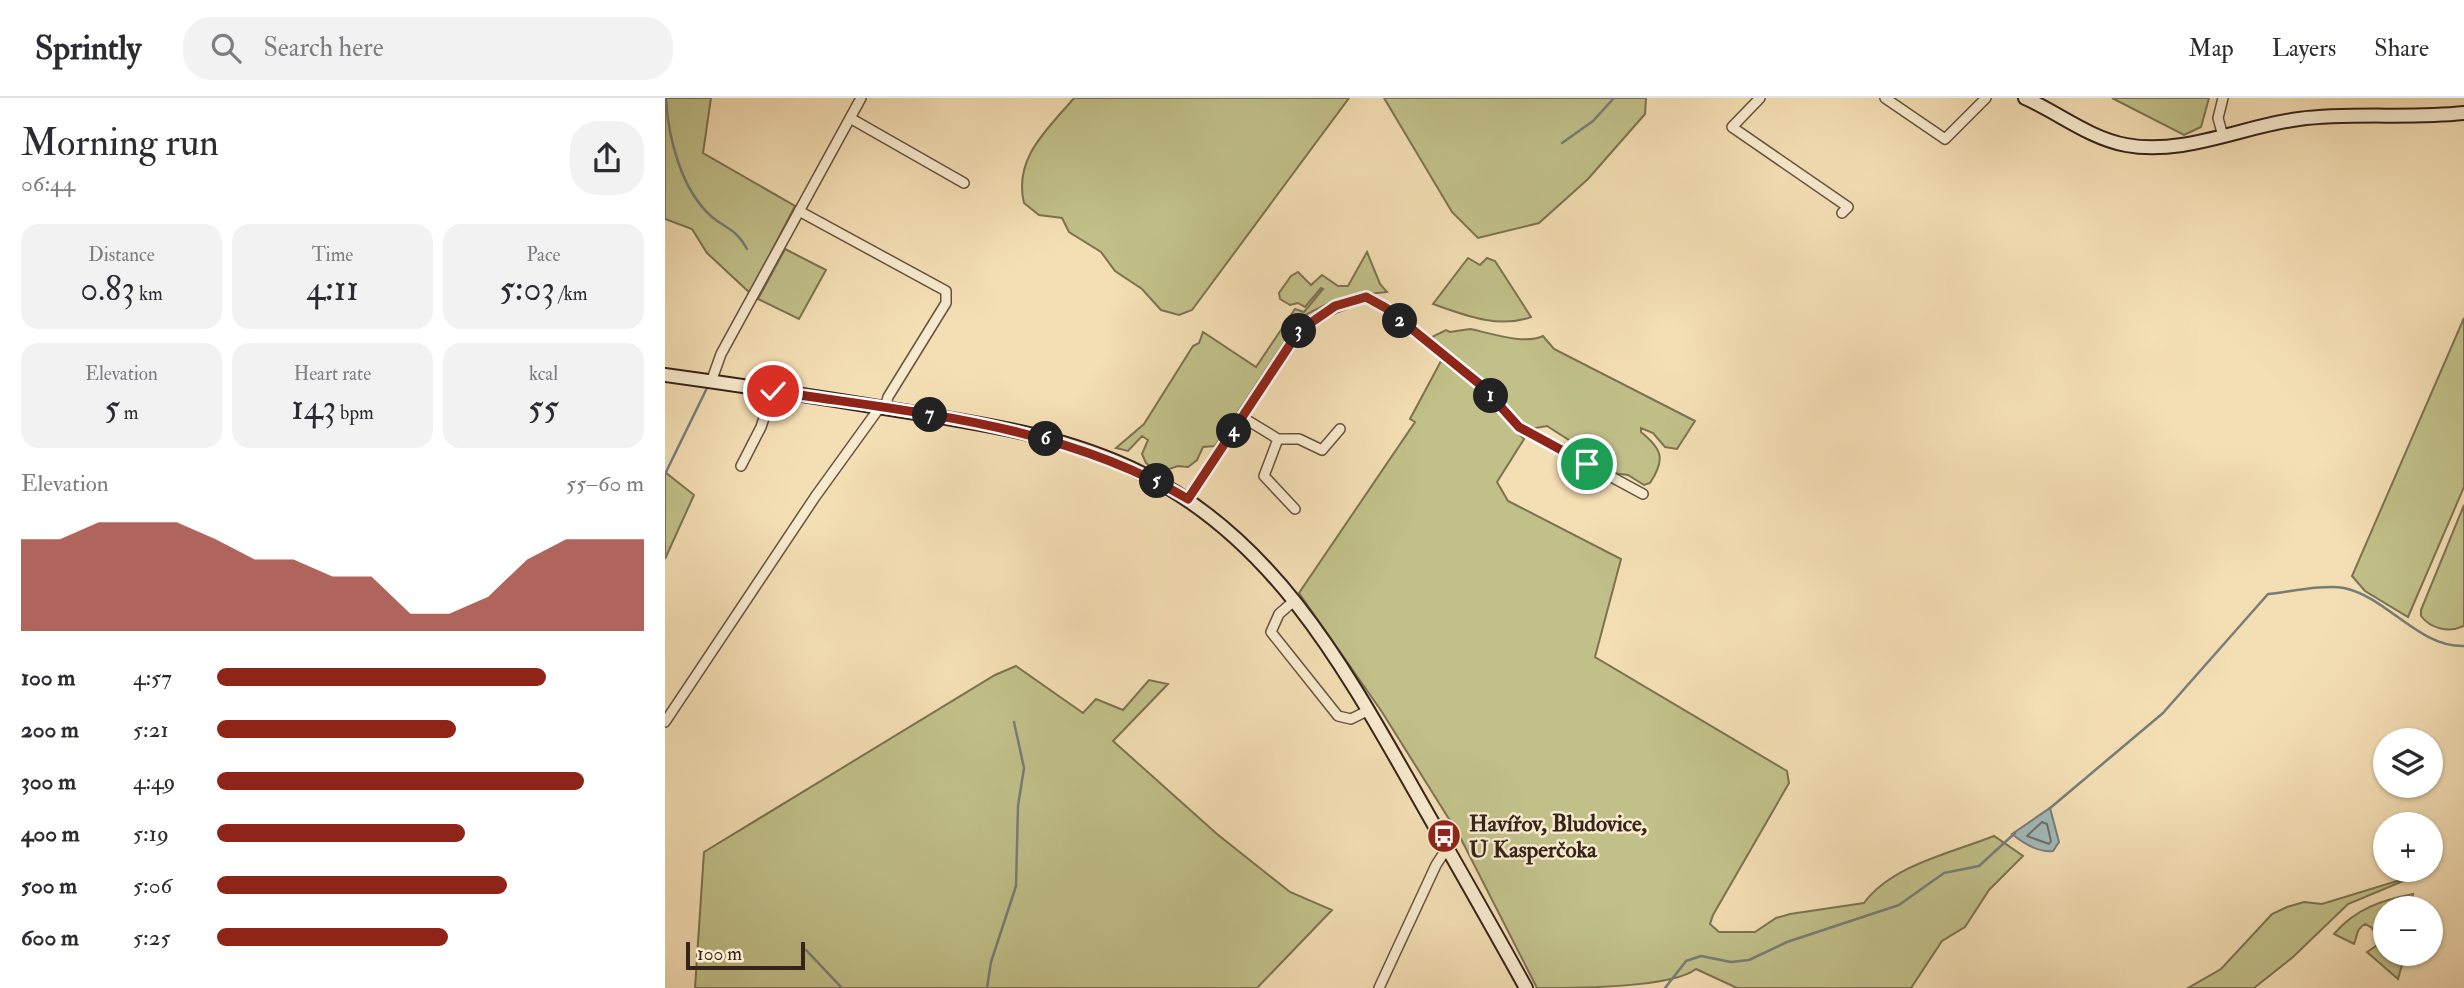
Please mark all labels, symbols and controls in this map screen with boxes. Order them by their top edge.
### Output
search box [183,17,673,80]
text: Sprintly [35,28,141,69]
icon: search [207,29,245,67]
text: Search here [263,32,384,64]
text: Map [2189,33,2234,64]
text: Layers [2272,33,2336,64]
text: Share [2374,33,2429,64]
text: Morning run [21,119,219,167]
button: share [570,121,644,195]
text: 06:44 [21,169,75,198]
text: Distance [88,243,155,267]
text: Time [312,243,353,267]
text: Pace [526,243,561,267]
text: 0.83 [80,267,135,311]
text: 4:11 [306,267,359,311]
text: 5:03 [499,267,555,311]
text: km [135,282,163,306]
text: /km [555,282,588,306]
pin: 2 [1383,304,1417,339]
text: 2 [1395,308,1404,332]
pin: 3 [1281,314,1317,348]
text: 3 [1295,318,1302,342]
pin [743,361,803,421]
text: Elevation [85,362,158,386]
text: Heart rate [294,362,371,386]
text: kcal [529,362,558,386]
icon: check [754,372,792,410]
pin: 1 [1473,378,1509,414]
text: 1 [1487,383,1494,407]
text: 5 [104,386,120,430]
text: 143 [291,386,336,430]
text: 55 [528,386,559,430]
pin: 7 [912,398,947,432]
text: m [120,401,139,425]
text: bpm [336,401,374,425]
text: 7 [925,402,934,426]
pin: 4 [1217,414,1251,448]
text: 4 [1228,418,1239,442]
pin: 6 [1029,422,1063,456]
text: 6 [1041,426,1050,450]
pin [1557,434,1617,494]
icon: arrive [1568,445,1606,483]
pin: 5 [1140,464,1175,498]
text: 5 [1152,468,1161,492]
text: Elevation [21,469,109,498]
text: 55–60 m [566,469,644,498]
text: 100 m [21,663,75,692]
text: 4:57 [133,663,172,692]
text: 200 m [21,715,79,744]
text: 5:21 [133,715,169,744]
map controls [2373,728,2443,966]
button: layers [2373,728,2443,798]
text: 300 m [21,767,76,796]
text: 4:49 [133,767,175,796]
place label: Havířov, Bludovice, U Kasperčoka [1469,809,1648,865]
button: + [2373,812,2443,882]
bus stop icon: Havířov, Bludovice, U Kasperčoka [1425,817,1463,855]
text: 400 m [21,819,80,848]
text: 5:19 [133,819,169,848]
text: 500 m [21,871,77,900]
text: 5:06 [133,871,172,900]
button: − [2373,896,2443,966]
text: 600 m [21,923,79,952]
text: 5:25 [133,923,171,952]
scale bar [686,939,805,971]
text: 100 m [697,942,742,966]

